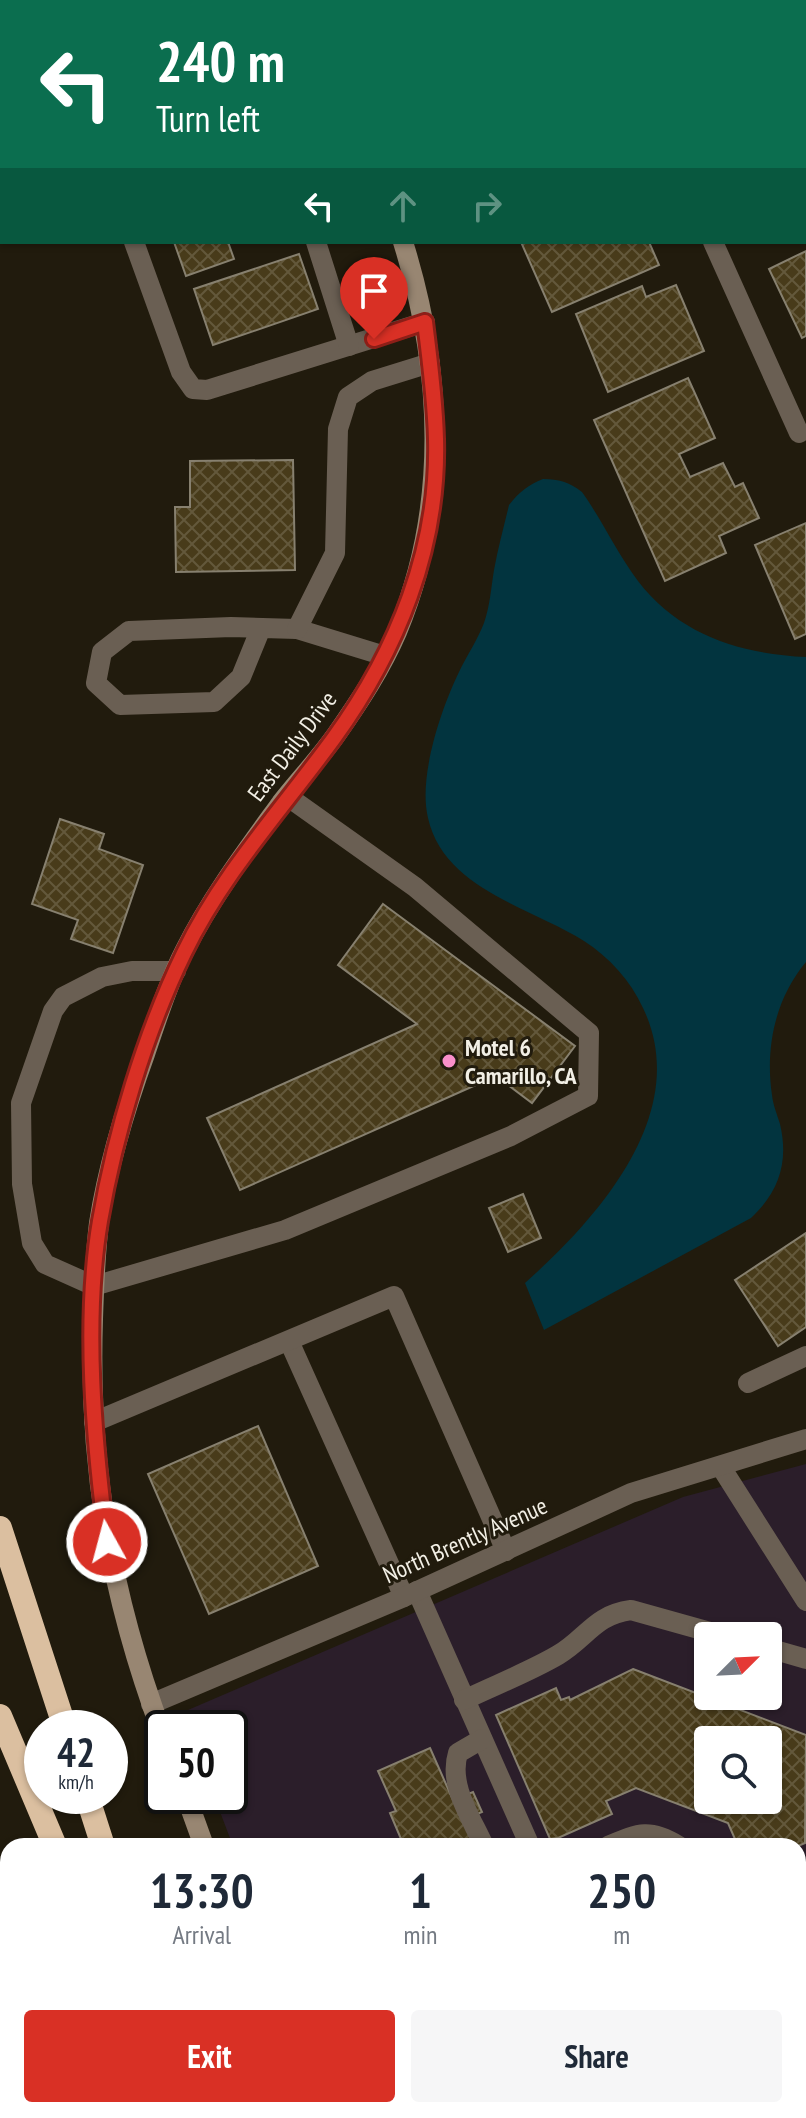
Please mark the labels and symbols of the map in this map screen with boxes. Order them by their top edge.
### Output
pin [340,257,408,339]
street label: East Daily Drive [241,685,343,807]
place label: Motel 6 Camarillo, CA [465,1032,577,1091]
marker: Motel 6 Camarillo, CA [440,1052,458,1070]
street label: North Brently Avenue [378,1490,552,1590]
position arrow [65,1500,149,1584]
north arrow [694,1622,782,1710]
speed limit sign: 50 [144,1710,248,1814]

